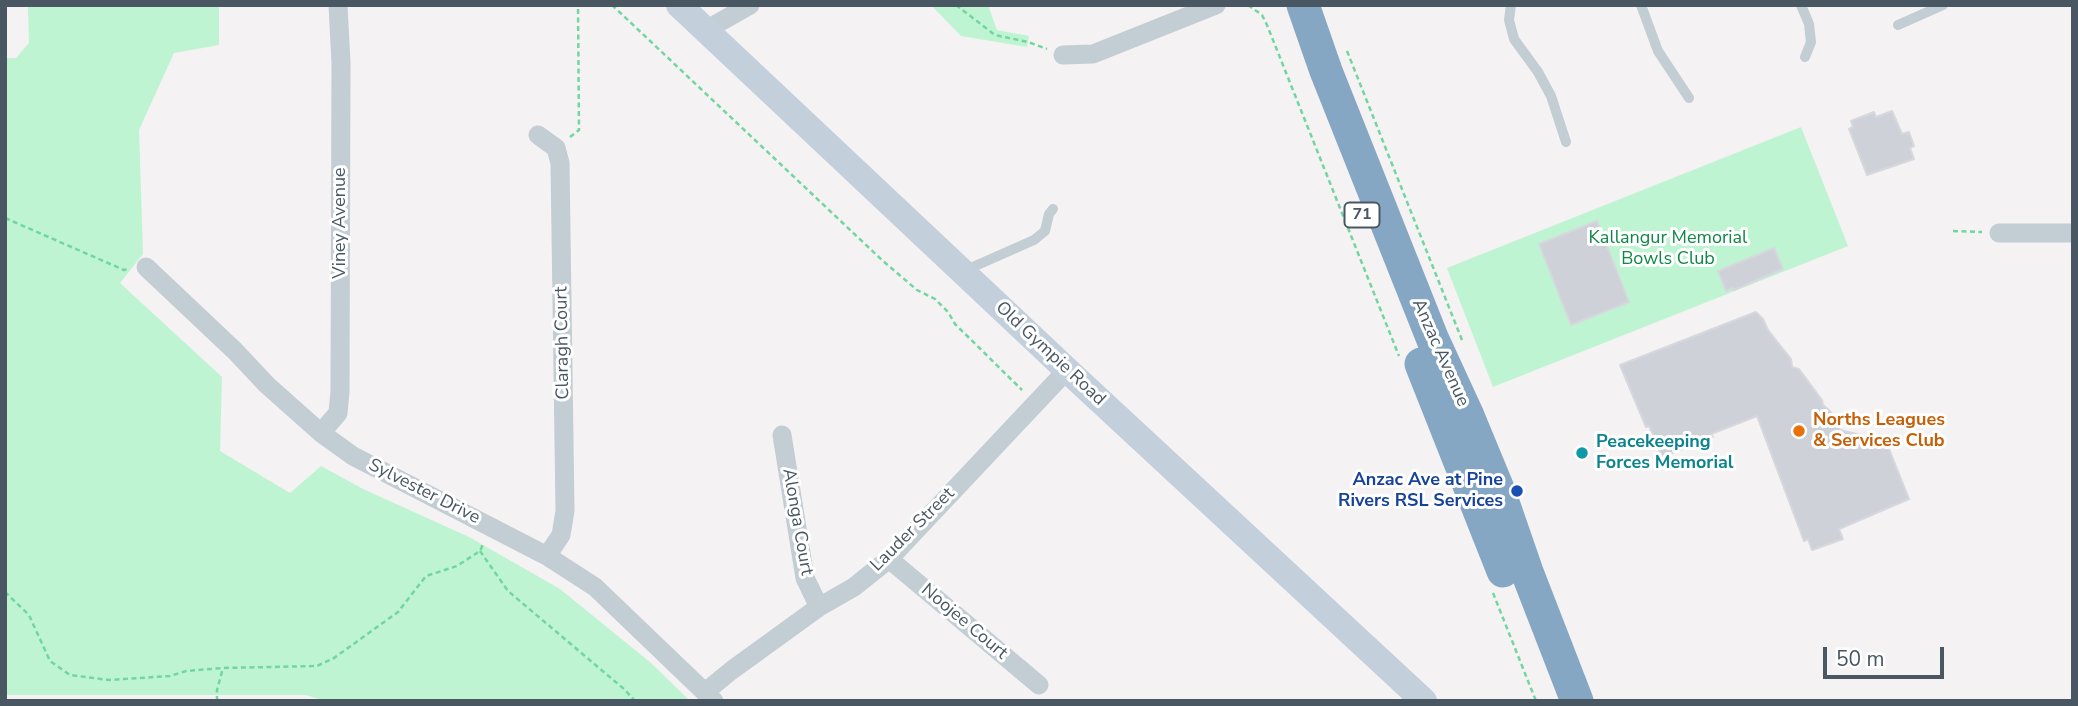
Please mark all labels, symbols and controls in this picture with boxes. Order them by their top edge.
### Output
street label: Viney Avenue [330,167,352,279]
road number: 71 [1344,202,1380,228]
park label: Kallangur Memorial Bowls Club [1589,228,1747,270]
street label: Claragh Court [551,286,575,400]
street label: Anzac Avenue [1407,296,1473,410]
street label: Old Gympie Road [990,297,1110,411]
place label: Norths Leagues & Services Club [1813,410,1945,452]
marker: Norths Leagues & Services Club [1791,423,1807,439]
place label: Peacekeeping Forces Memorial [1596,432,1734,474]
marker: Peacekeeping Forces Memorial [1574,445,1590,461]
street label: Sylvester Drive [365,455,483,529]
street label: Alonga Court [777,467,817,577]
place label: Anzac Ave at Pine Rivers RSL Services [1338,470,1503,512]
marker: Anzac Ave at Pine Rivers RSL Services [1509,483,1525,499]
street label: Lauder Street [867,484,959,576]
street label: Noojee Court [916,580,1012,664]
scale bar [1826,632,1947,676]
text: 50 m [1836,645,1885,673]

